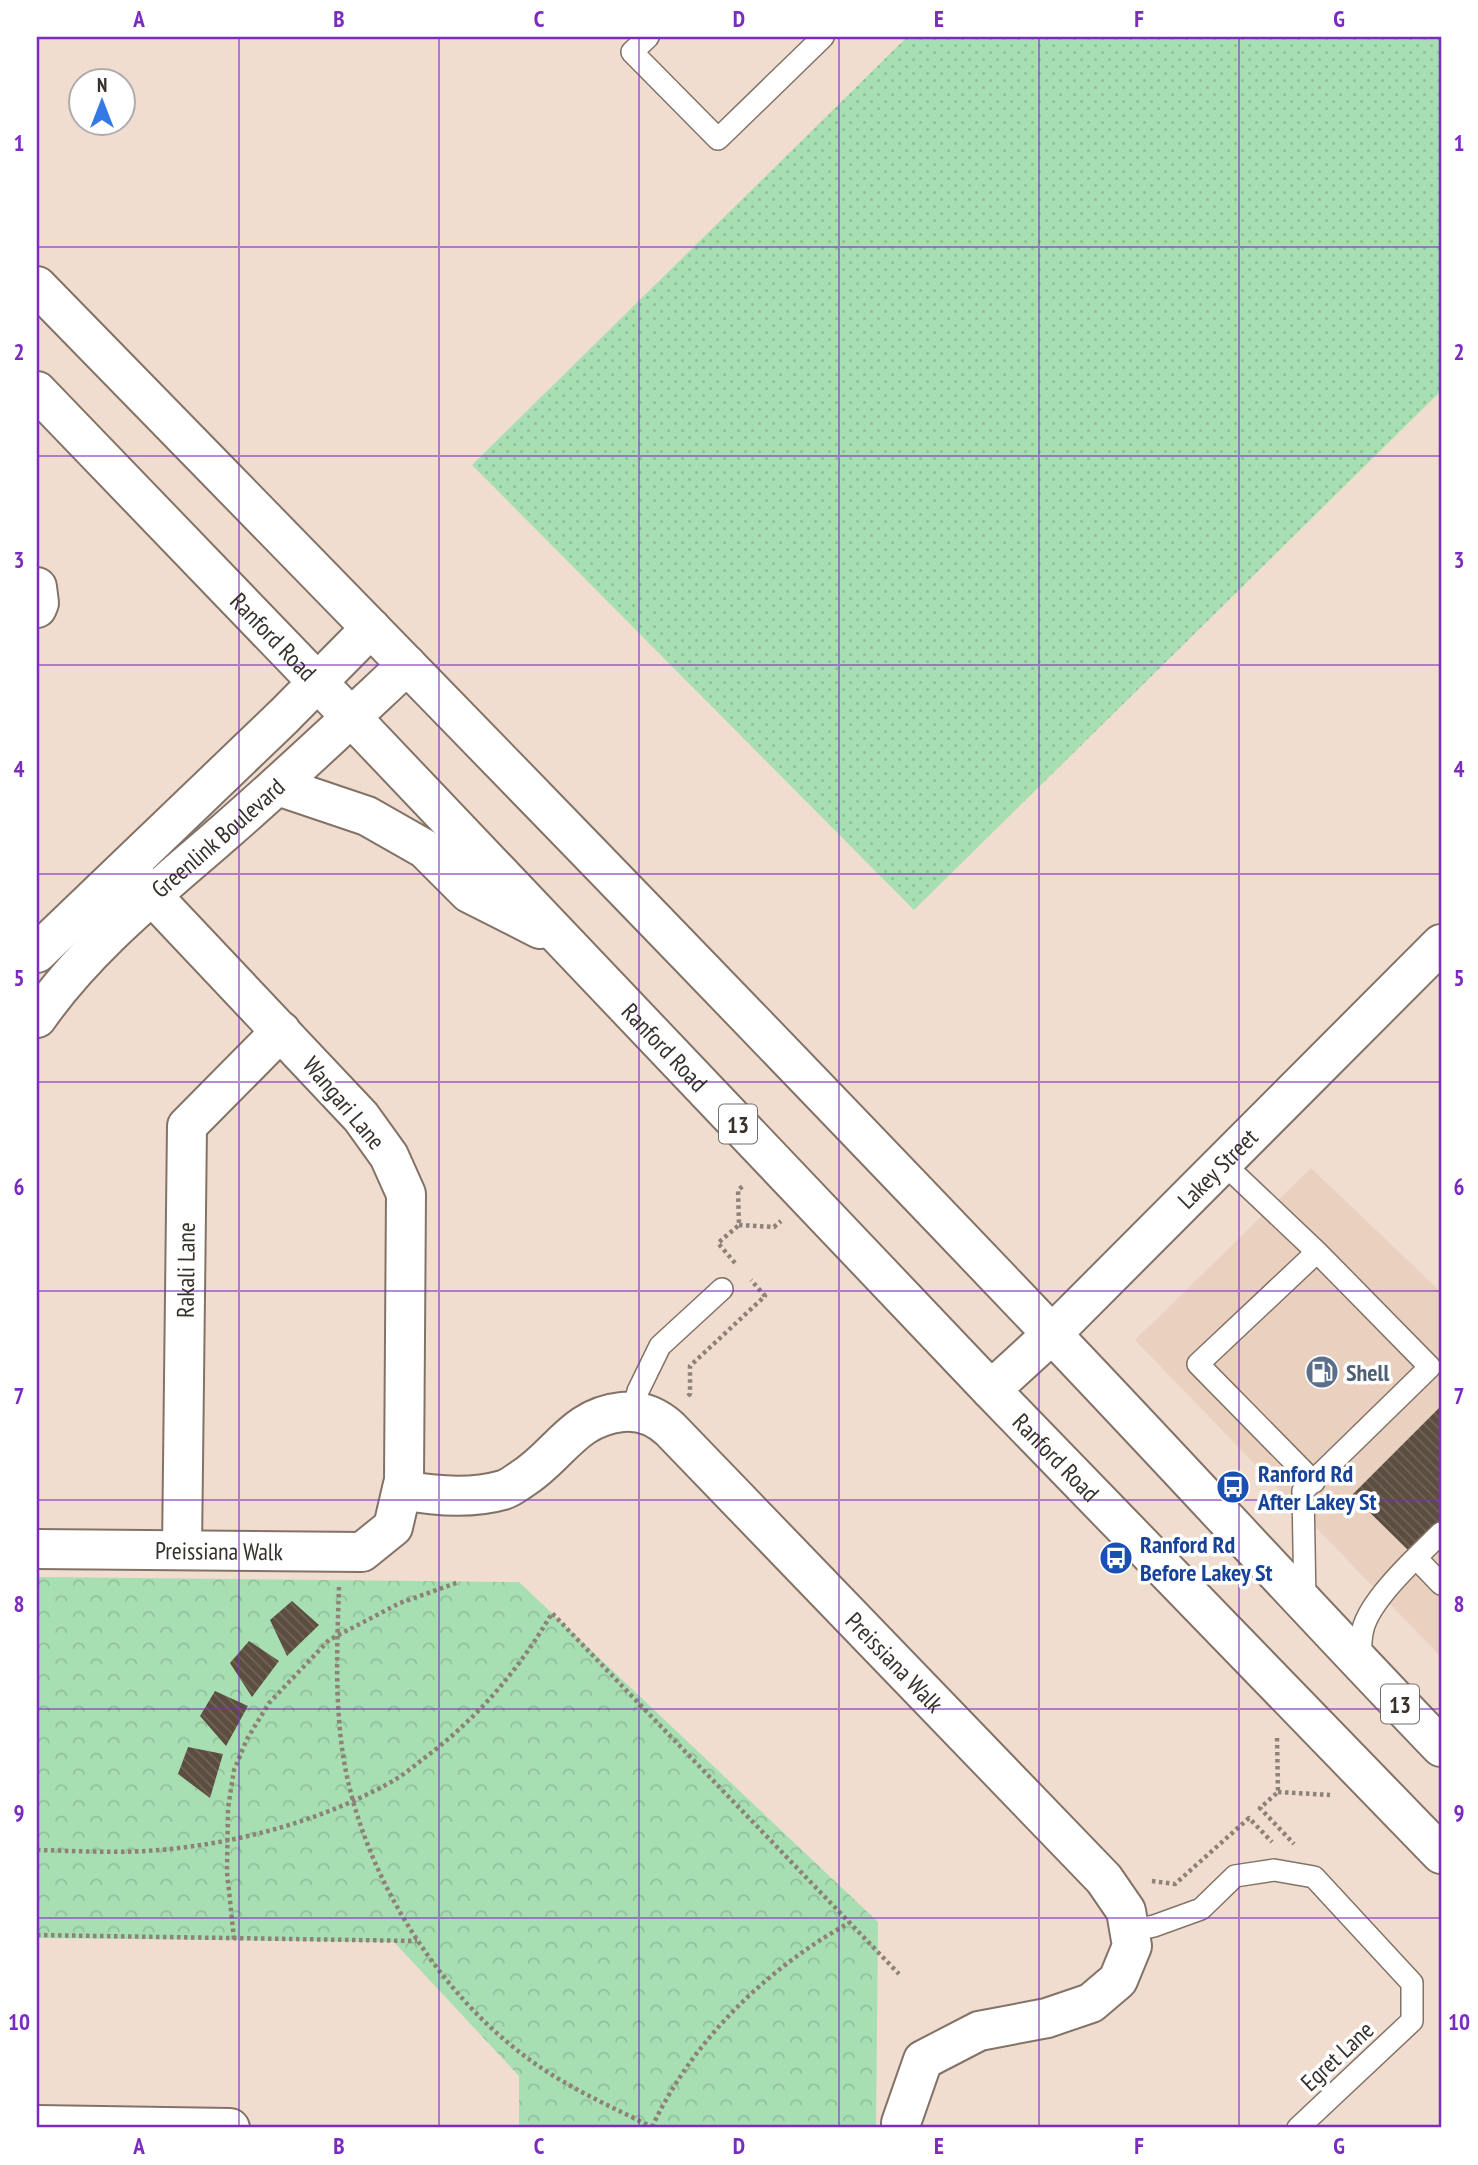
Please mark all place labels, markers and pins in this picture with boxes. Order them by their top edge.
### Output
fuel station icon: Shell [1303,1353,1341,1391]
place label: Shell [1346,1357,1389,1388]
place label: Ranford Rd After Lakey St [1257,1458,1377,1517]
bus stop icon: Ranford Rd After Lakey St [1214,1468,1252,1506]
place label: Ranford Rd Before Lakey St [1140,1529,1272,1588]
bus stop icon: Ranford Rd Before Lakey St [1097,1539,1135,1577]

